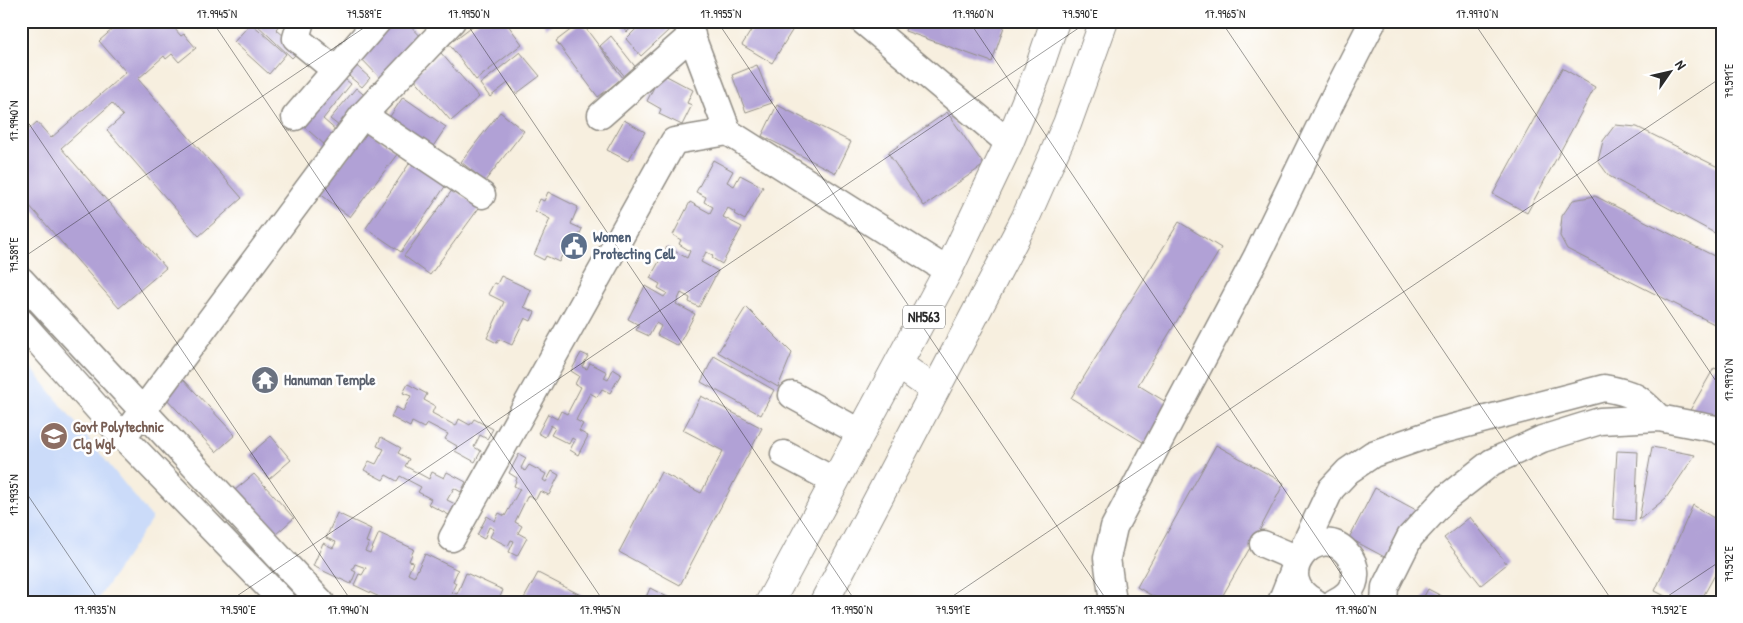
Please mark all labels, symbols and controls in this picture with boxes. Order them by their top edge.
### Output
text: 17.9945°N [197,5,237,22]
text: 79.589°E [346,5,383,22]
text: 17.9950°N [448,5,490,22]
text: 17.9955°N [701,5,742,22]
text: 17.9960°N [952,5,994,22]
text: 79.590°E [1062,5,1099,22]
text: 17.9965°N [1205,5,1245,22]
text: 17.9970°N [1456,5,1498,22]
north arrow [1646,48,1696,98]
text: N [1671,56,1691,73]
text: 79.591°E [1720,63,1737,98]
text: 17.9940°N [5,101,22,141]
place label: Women Protecting Cell [593,226,676,265]
public building icon: Women Protecting Cell [559,231,589,261]
text: 79.589°E [5,236,22,273]
road number: NH563 [903,306,945,328]
text: 17.9970°N [1720,359,1737,401]
temple icon: Hanuman Temple [250,365,280,395]
place label: Hanuman Temple [284,369,376,391]
place label: Govt Polytechnic Clg Wgl [73,416,165,455]
school or university icon: Govt Polytechnic Clg Wgl [39,421,69,451]
text: 17.9935°N [5,474,22,516]
text: 79.592°E [1720,545,1737,582]
text: 17.9935°N [74,601,116,618]
text: 79.590°E [220,601,257,618]
text: 17.9940°N [328,601,368,618]
text: 17.9945°N [580,601,620,618]
text: 17.9950°N [831,601,873,618]
text: 79.591°E [936,601,971,618]
text: 17.9955°N [1084,601,1125,618]
text: 17.9960°N [1335,601,1377,618]
text: 79.592°E [1651,601,1688,618]

